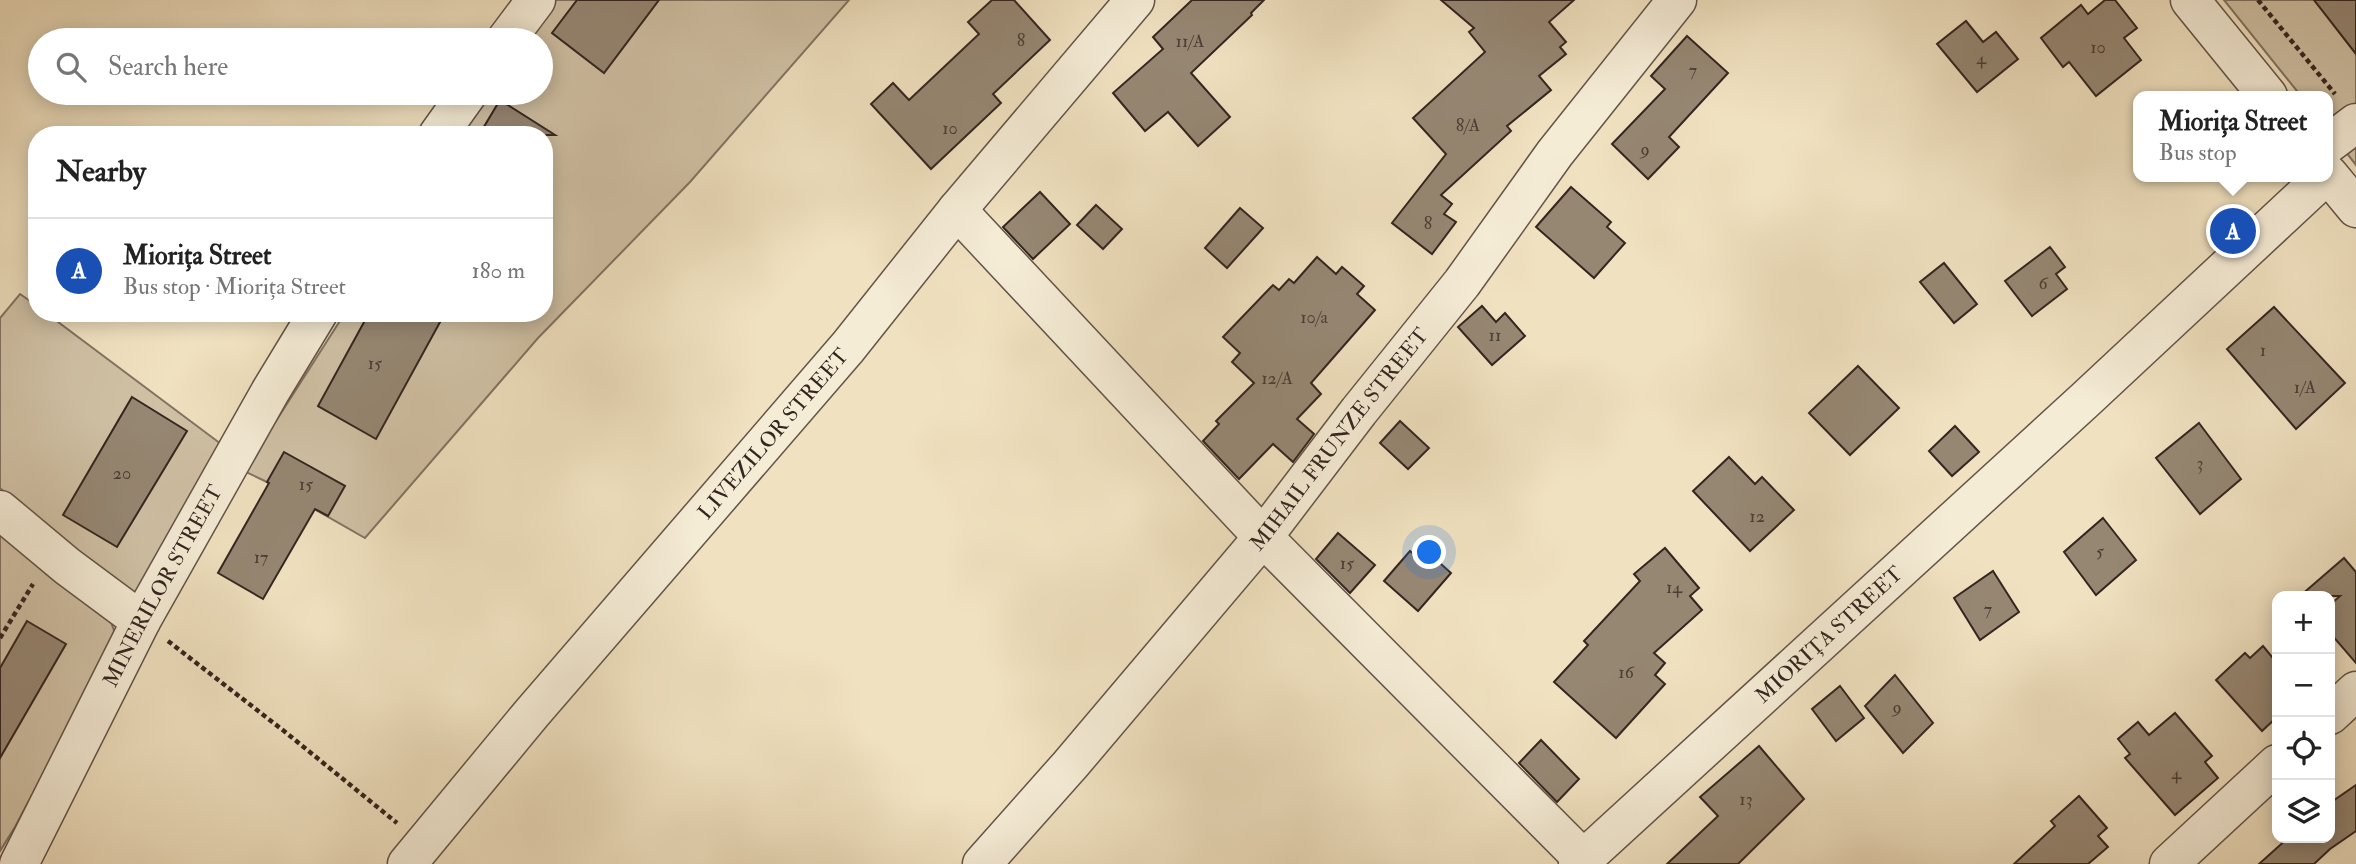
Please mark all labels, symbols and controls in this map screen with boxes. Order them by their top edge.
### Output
search box [28,28,553,105]
house number: 8 [1017,29,1025,52]
house number: 11/A [1176,30,1205,53]
house number: 10 [2090,36,2106,59]
house number: 4 [1976,47,1987,70]
icon: search [52,48,90,86]
text: Search here [108,51,228,83]
house number: 7 [1689,59,1697,82]
popup [2133,91,2333,182]
text: Miorița Street [2159,106,2307,138]
house number: 8/A [1456,114,1481,137]
house number: 10 [942,117,958,140]
house number: 9 [1638,138,1650,161]
text: Bus stop [2159,138,2237,167]
text: Nearby [56,153,146,190]
pin: A [2210,205,2256,257]
house number: 8 [1424,212,1432,235]
text: Miorița Street [123,240,271,272]
text: A [72,256,86,285]
text: 180 m [472,256,525,285]
text: Bus stop · Miorița Street [123,272,346,301]
house number: 6 [2038,272,2048,295]
house number: 10/a [1300,306,1328,329]
street label: MIHAIL FRUNZE STREET [1244,322,1435,557]
house number: 11 [1489,324,1501,347]
house number: 1 [2260,339,2266,362]
street label: LIVEZILOR STREET [692,343,855,525]
house number: 15 [368,352,382,375]
house number: 12/A [1261,367,1293,390]
house number: 1/A [2294,376,2317,399]
house number: 3 [2197,452,2203,475]
house number: 20 [113,462,131,485]
house number: 15 [299,473,313,496]
street label: MINERILOR STREET [97,480,229,692]
house number: 12 [1749,505,1765,528]
your location [1412,535,1446,569]
house number: 5 [2096,540,2104,563]
house number: 17 [254,546,268,569]
house number: 15 [1340,552,1354,575]
street label: MIORIȚA STREET [1750,560,1909,709]
house number: 14 [1666,576,1683,599]
map controls [2272,591,2335,843]
button: + [2272,591,2335,654]
house number: 7 [1984,598,1992,621]
button: − [2272,654,2335,717]
house number: 16 [1618,661,1635,684]
house number: 9 [1890,696,1902,719]
button: locate [2272,717,2335,780]
house number: 4 [2171,762,2182,785]
button: layers [2272,780,2335,843]
house number: 13 [1739,788,1753,811]

